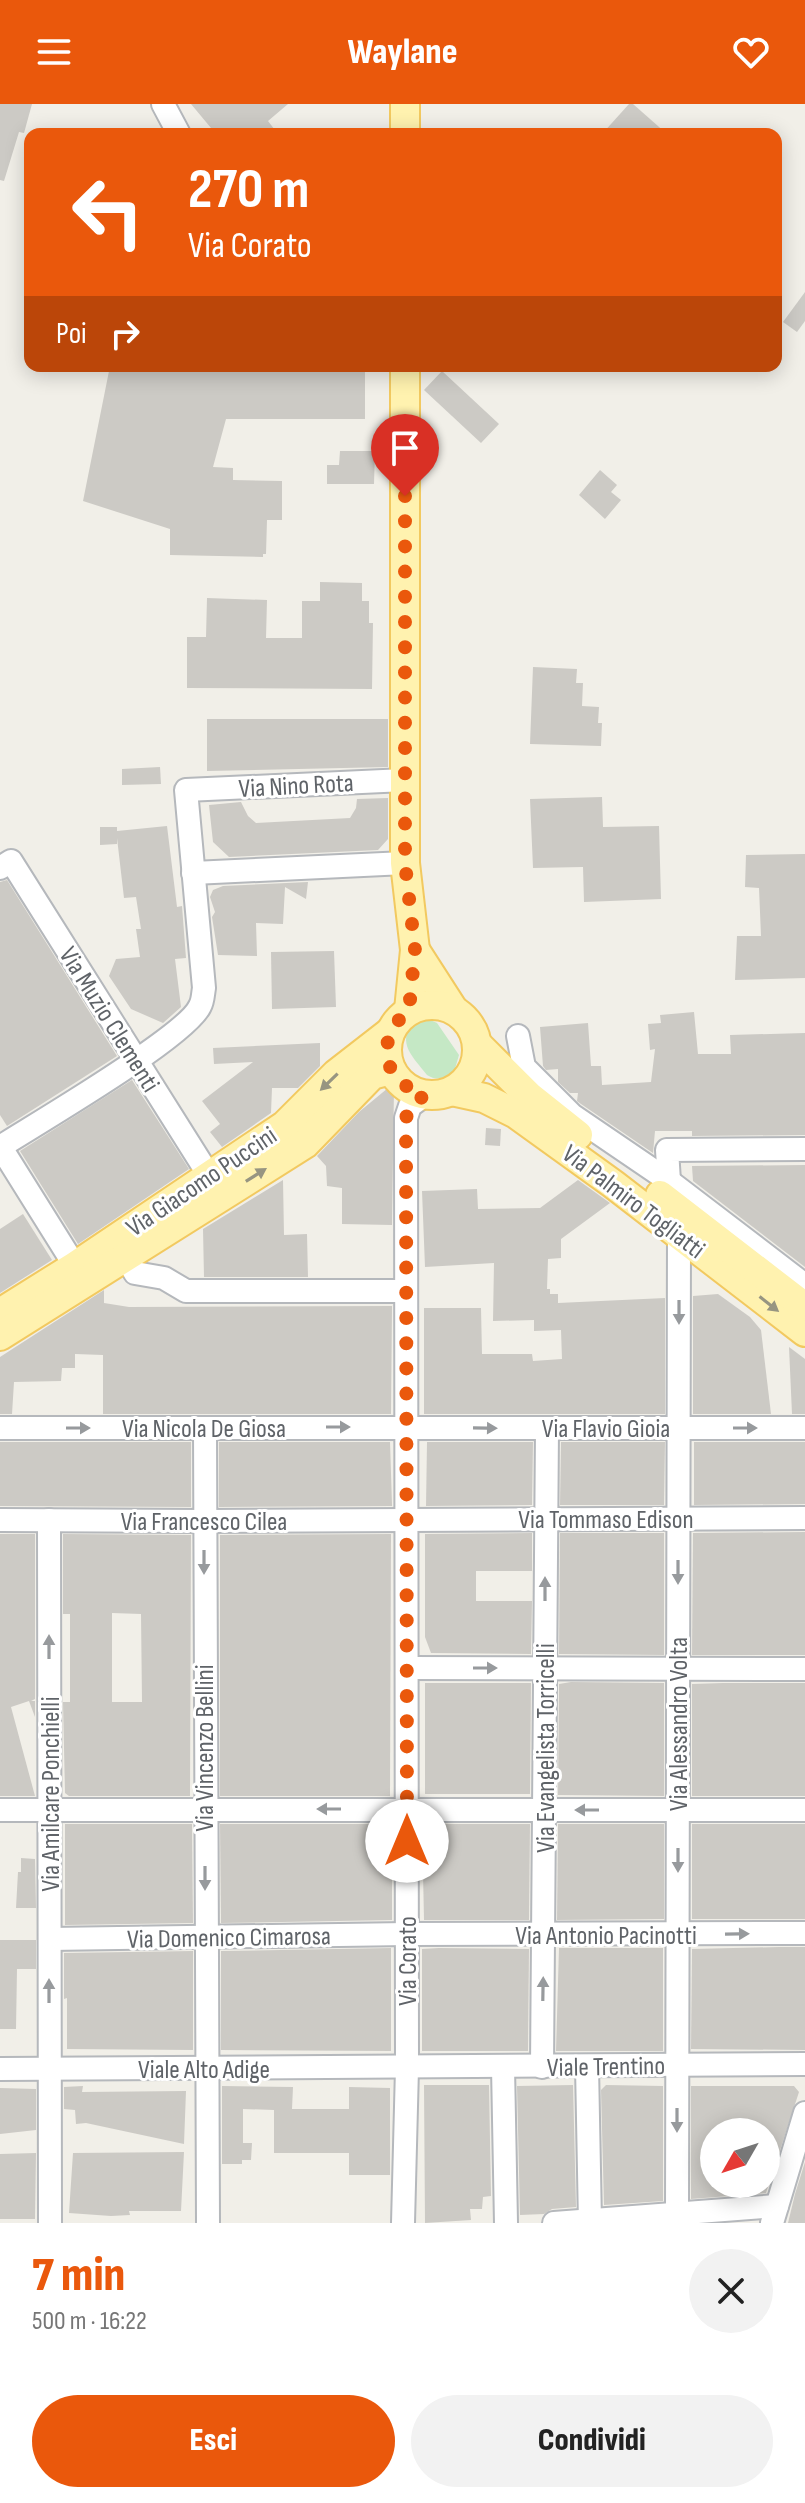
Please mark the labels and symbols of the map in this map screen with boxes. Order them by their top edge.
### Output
pin [371,414,439,496]
street label: Via Nino Rota [238,768,354,805]
street label: Via Muzio Clementi [52,942,166,1098]
one-way arrow [320,1072,339,1090]
street label: Via Giacomo Puccini [121,1121,283,1244]
street label: Via Palmiro Togliatti [556,1139,711,1266]
one-way arrow [245,1168,266,1183]
one-way arrow [759,1296,780,1312]
one-way arrow [673,1300,685,1325]
street label: Via Nicola De Giosa [122,1414,286,1445]
street label: Via Flavio Gioia [542,1414,670,1445]
one-way arrow [326,1421,351,1433]
one-way arrow [473,1421,498,1434]
one-way arrow [66,1422,91,1434]
one-way arrow [733,1422,758,1434]
street label: Via Tommaso Edison [518,1505,694,1536]
street label: Via Francesco Cilea [121,1507,287,1538]
one-way arrow [198,1550,210,1575]
one-way arrow [672,1560,684,1585]
one-way arrow [539,1576,551,1601]
one-way arrow [43,1634,55,1659]
street label: Via Alessandro Volta [664,1637,695,1811]
street label: Via Evangelista Torricelli [531,1643,562,1853]
one-way arrow [473,1662,498,1674]
street label: Via Vincenzo Bellini [190,1664,221,1832]
street label: Via Amilcare Ponchielli [36,1696,67,1892]
position arrow [365,1799,449,1883]
one-way arrow [316,1803,341,1815]
one-way arrow [574,1804,599,1816]
one-way arrow [672,1848,684,1873]
one-way arrow [199,1866,211,1891]
street label: Via Corato [393,1916,424,2006]
street label: Via Domenico Cimarosa [127,1921,331,1956]
street label: Via Antonio Pacinotti [515,1921,697,1952]
one-way arrow [725,1928,750,1940]
one-way arrow [537,1976,549,2001]
one-way arrow [43,1978,56,2003]
street label: Viale Trentino [547,2051,665,2084]
street label: Viale Alto Adige [138,2055,270,2086]
one-way arrow [671,2108,683,2133]
north arrow [700,2118,780,2198]

